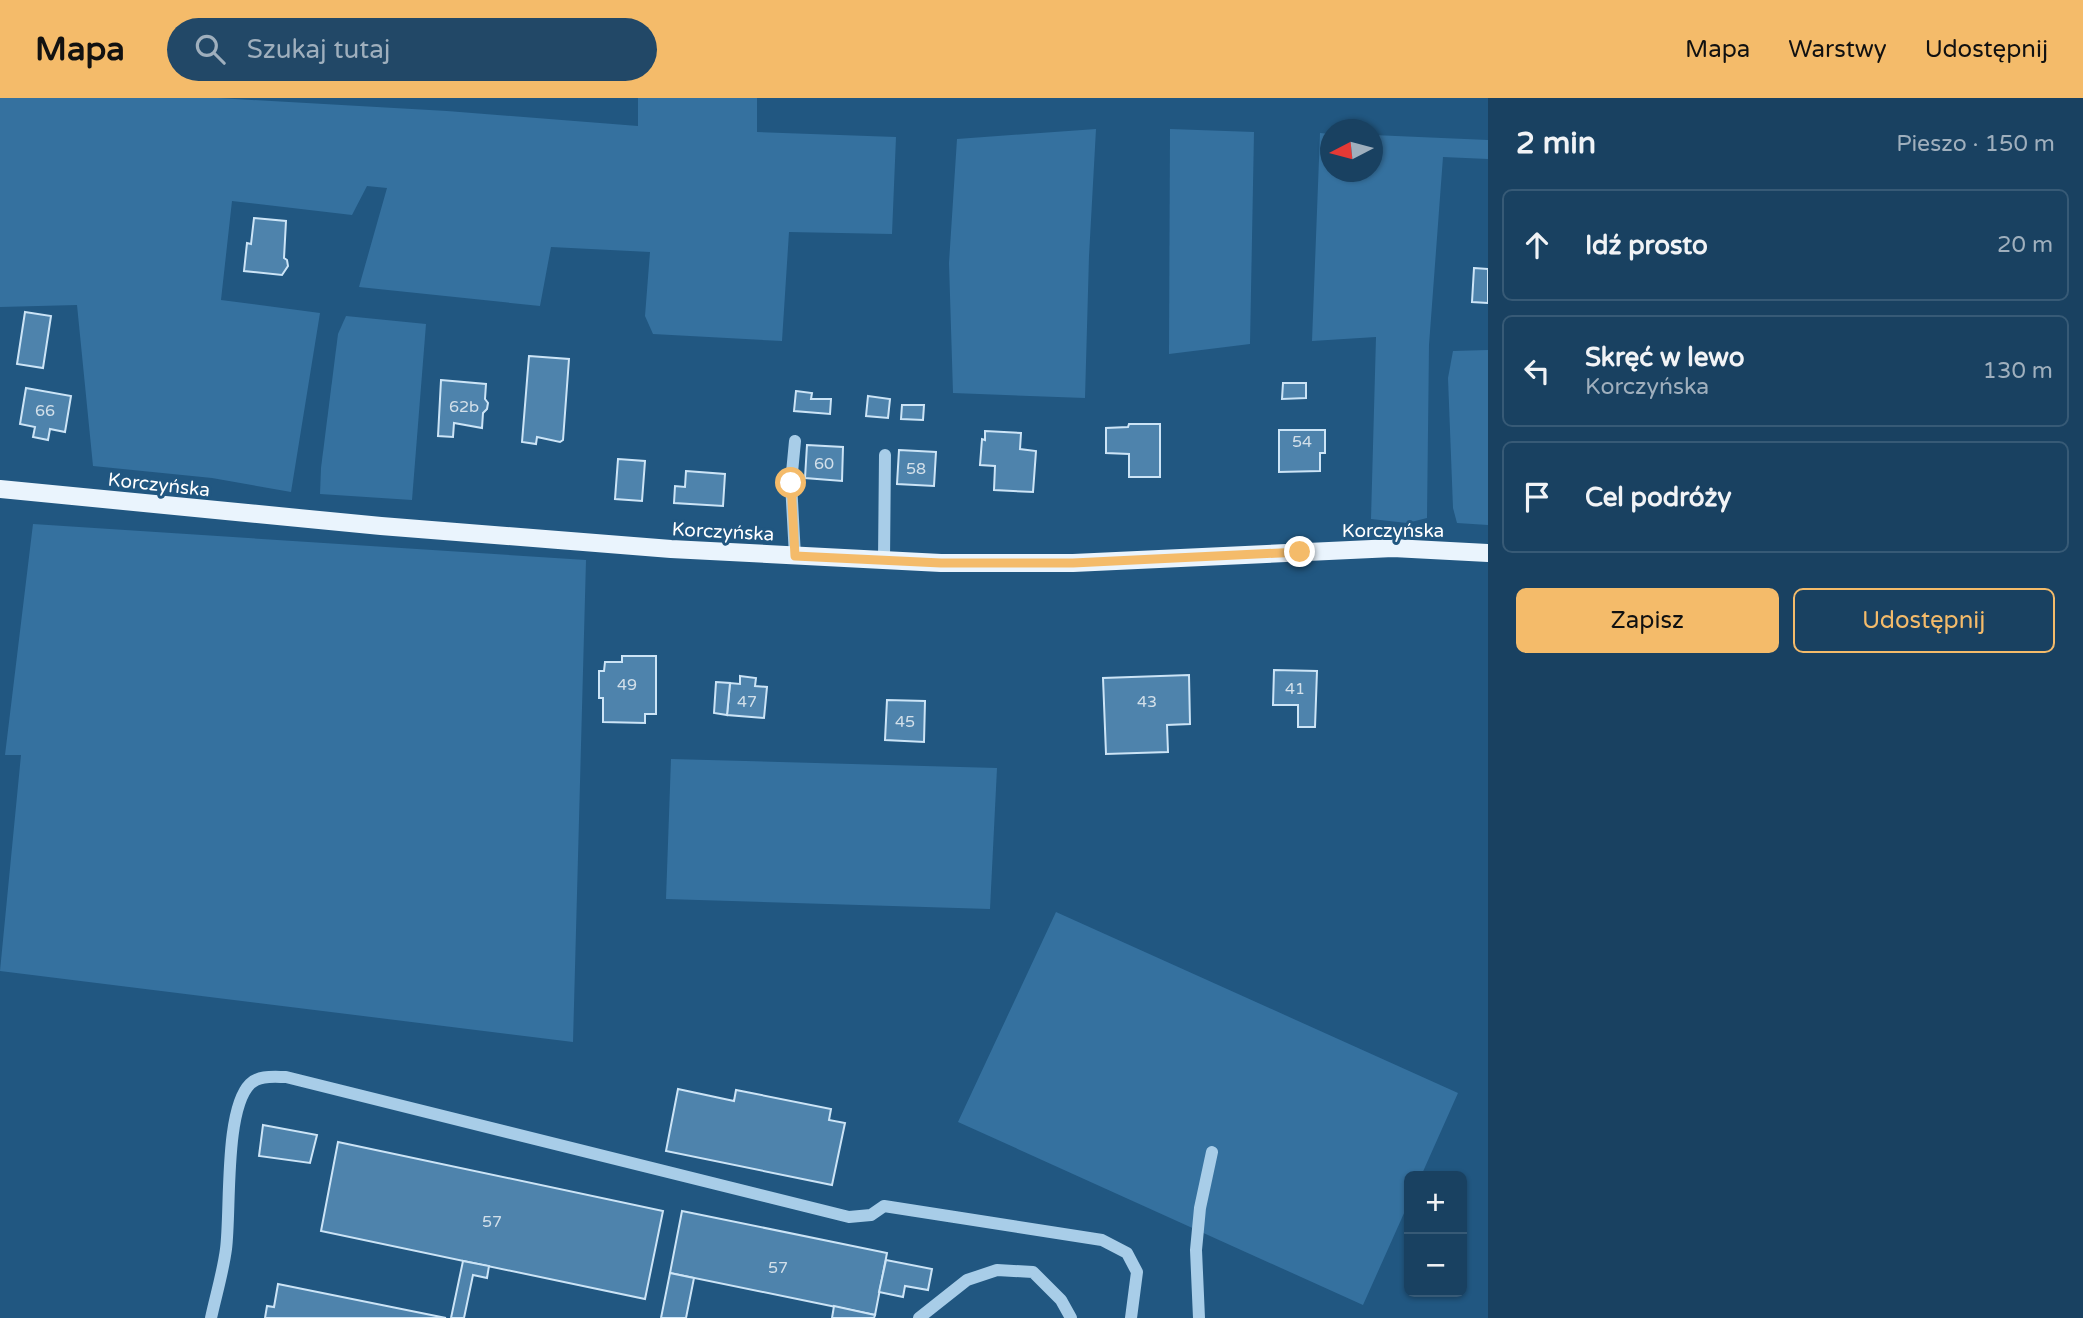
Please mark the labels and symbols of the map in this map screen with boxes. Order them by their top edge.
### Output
north arrow [1320,119,1383,182]
house number: 62b [449,397,479,417]
house number: 66 [35,401,55,421]
house number: 54 [1292,432,1312,452]
house number: 60 [814,454,834,474]
house number: 58 [906,459,926,479]
route start [775,467,806,498]
street label: Korczyńska [107,469,211,501]
street label: Korczyńska [671,518,775,546]
street label: Korczyńska [1342,520,1444,542]
route end [1284,536,1315,567]
house number: 49 [617,675,637,695]
house number: 41 [1285,679,1305,699]
house number: 47 [737,692,757,712]
house number: 43 [1137,692,1157,712]
house number: 45 [895,712,915,732]
house number: 57 [482,1212,502,1232]
house number: 57 [768,1258,788,1278]

